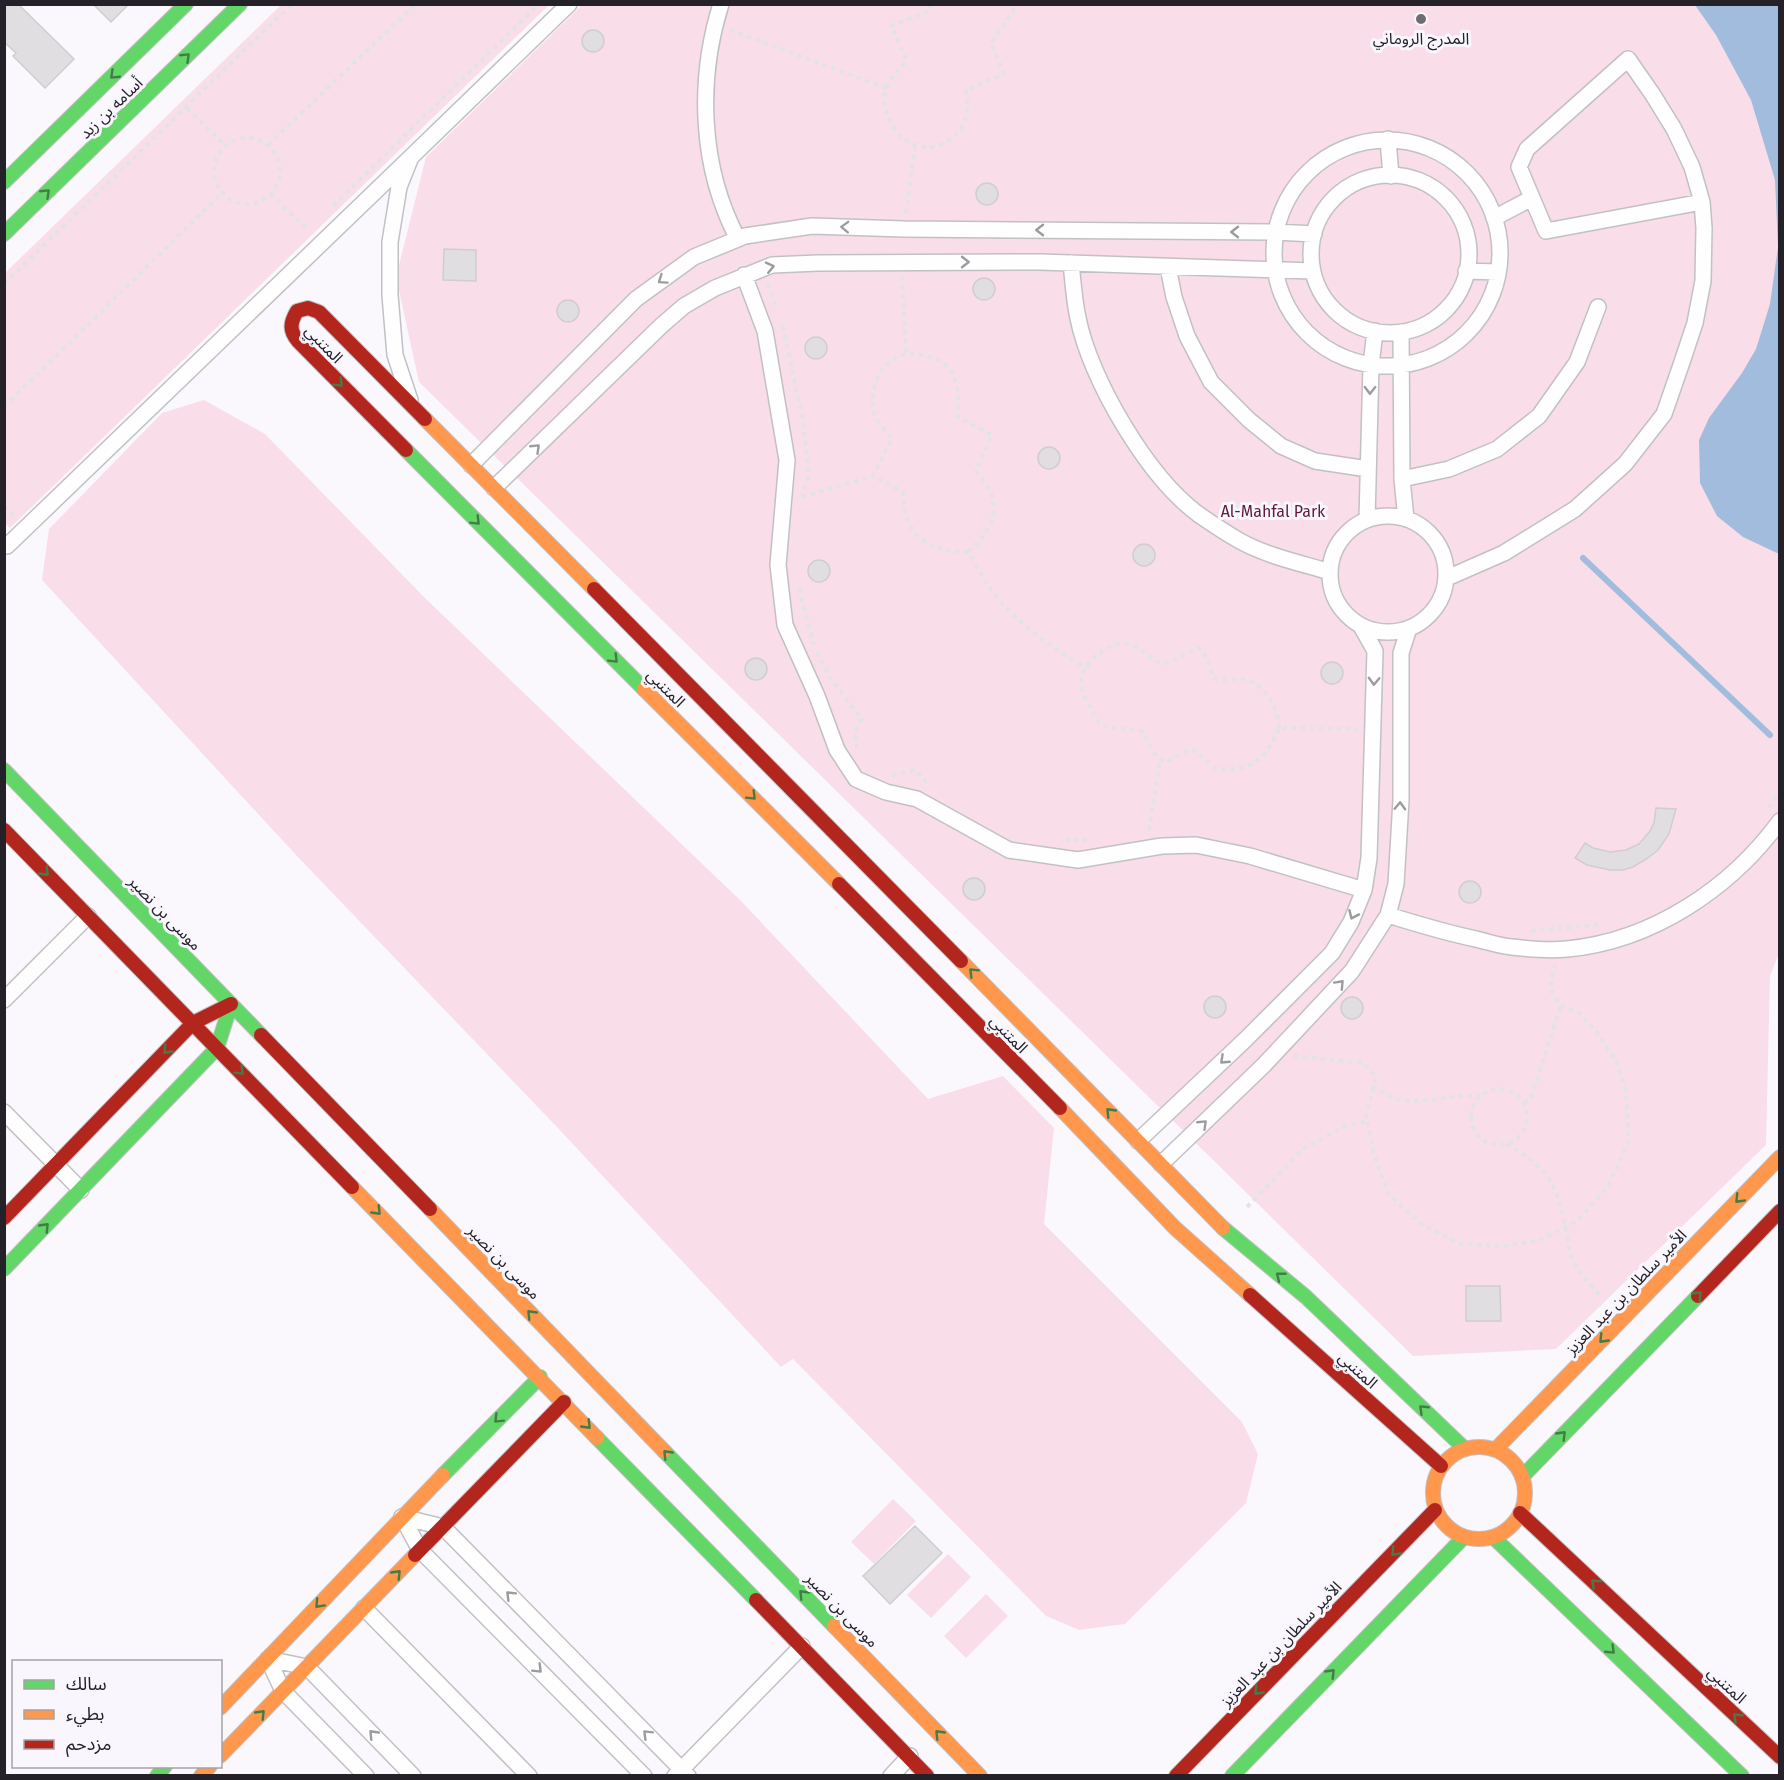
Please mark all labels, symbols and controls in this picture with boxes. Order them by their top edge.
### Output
marker: المدرج الروماني [1414,12,1428,26]
place label: المدرج الروماني [1373,29,1469,51]
one-way arrow [179,53,189,64]
one-way arrow [111,67,122,78]
street label: أسامه بن زيد [76,73,146,143]
one-way arrow [39,190,50,201]
one-way arrow [840,221,849,233]
one-way arrow [1035,224,1044,236]
one-way arrow [1230,225,1239,238]
one-way arrow [960,256,969,268]
one-way arrow [765,262,775,275]
one-way arrow [658,273,669,284]
street label: المتنبي [299,321,347,369]
one-way arrow [331,375,342,386]
one-way arrow [1364,385,1376,394]
one-way arrow [528,444,539,455]
park label: Al-Mahfal Park [1221,502,1326,521]
one-way arrow [468,514,479,525]
one-way arrow [606,652,617,663]
street label: المتنبي [641,665,689,713]
one-way arrow [1367,676,1380,685]
one-way arrow [745,789,756,800]
one-way arrow [1394,801,1407,810]
one-way arrow [38,865,49,876]
street label: موسى بن نصير [124,871,205,954]
one-way arrow [1349,909,1361,920]
one-way arrow [970,969,981,980]
one-way arrow [1332,981,1343,992]
street label: المتنبي [984,1011,1032,1059]
one-way arrow [163,1042,174,1053]
one-way arrow [1221,1052,1232,1063]
one-way arrow [233,1064,244,1075]
one-way arrow [1106,1108,1117,1118]
one-way arrow [1196,1120,1207,1131]
one-way arrow [1735,1192,1746,1203]
one-way arrow [369,1203,380,1214]
street label: موسى بن نصير [463,1220,544,1303]
one-way arrow [38,1223,49,1233]
street label: الأمير سلطان بن عبد العزيز [1561,1226,1691,1359]
one-way arrow [1276,1272,1287,1283]
one-way arrow [1691,1292,1702,1302]
one-way arrow [528,1310,539,1321]
one-way arrow [1599,1333,1610,1343]
street label: المتنبي [1333,1348,1381,1394]
one-way arrow [1419,1405,1430,1416]
one-way arrow [495,1411,506,1422]
one-way arrow [579,1418,590,1429]
one-way arrow [1555,1432,1566,1443]
one-way arrow [664,1450,675,1461]
one-way arrow [1391,1545,1402,1556]
street label: موسى بن نصير [801,1568,882,1651]
one-way arrow [390,1570,401,1580]
street label: الأمير سلطان بن عبد العزيز [1216,1578,1346,1711]
one-way arrow [1591,1580,1602,1591]
one-way arrow [799,1590,810,1600]
one-way arrow [507,1592,518,1603]
one-way arrow [315,1598,326,1608]
one-way arrow [1603,1642,1614,1653]
legend [12,1660,222,1768]
one-way arrow [531,1661,542,1672]
street label: المتنبي [1702,1662,1750,1710]
one-way arrow [1324,1670,1335,1680]
text: سالك [66,1673,107,1695]
one-way arrow [1255,1684,1266,1695]
text: بطيء [66,1703,104,1727]
one-way arrow [254,1710,265,1721]
one-way arrow [1733,1713,1744,1724]
one-way arrow [369,1730,380,1741]
one-way arrow [644,1730,655,1741]
one-way arrow [935,1730,946,1740]
text: مزدحم [66,1733,111,1757]

